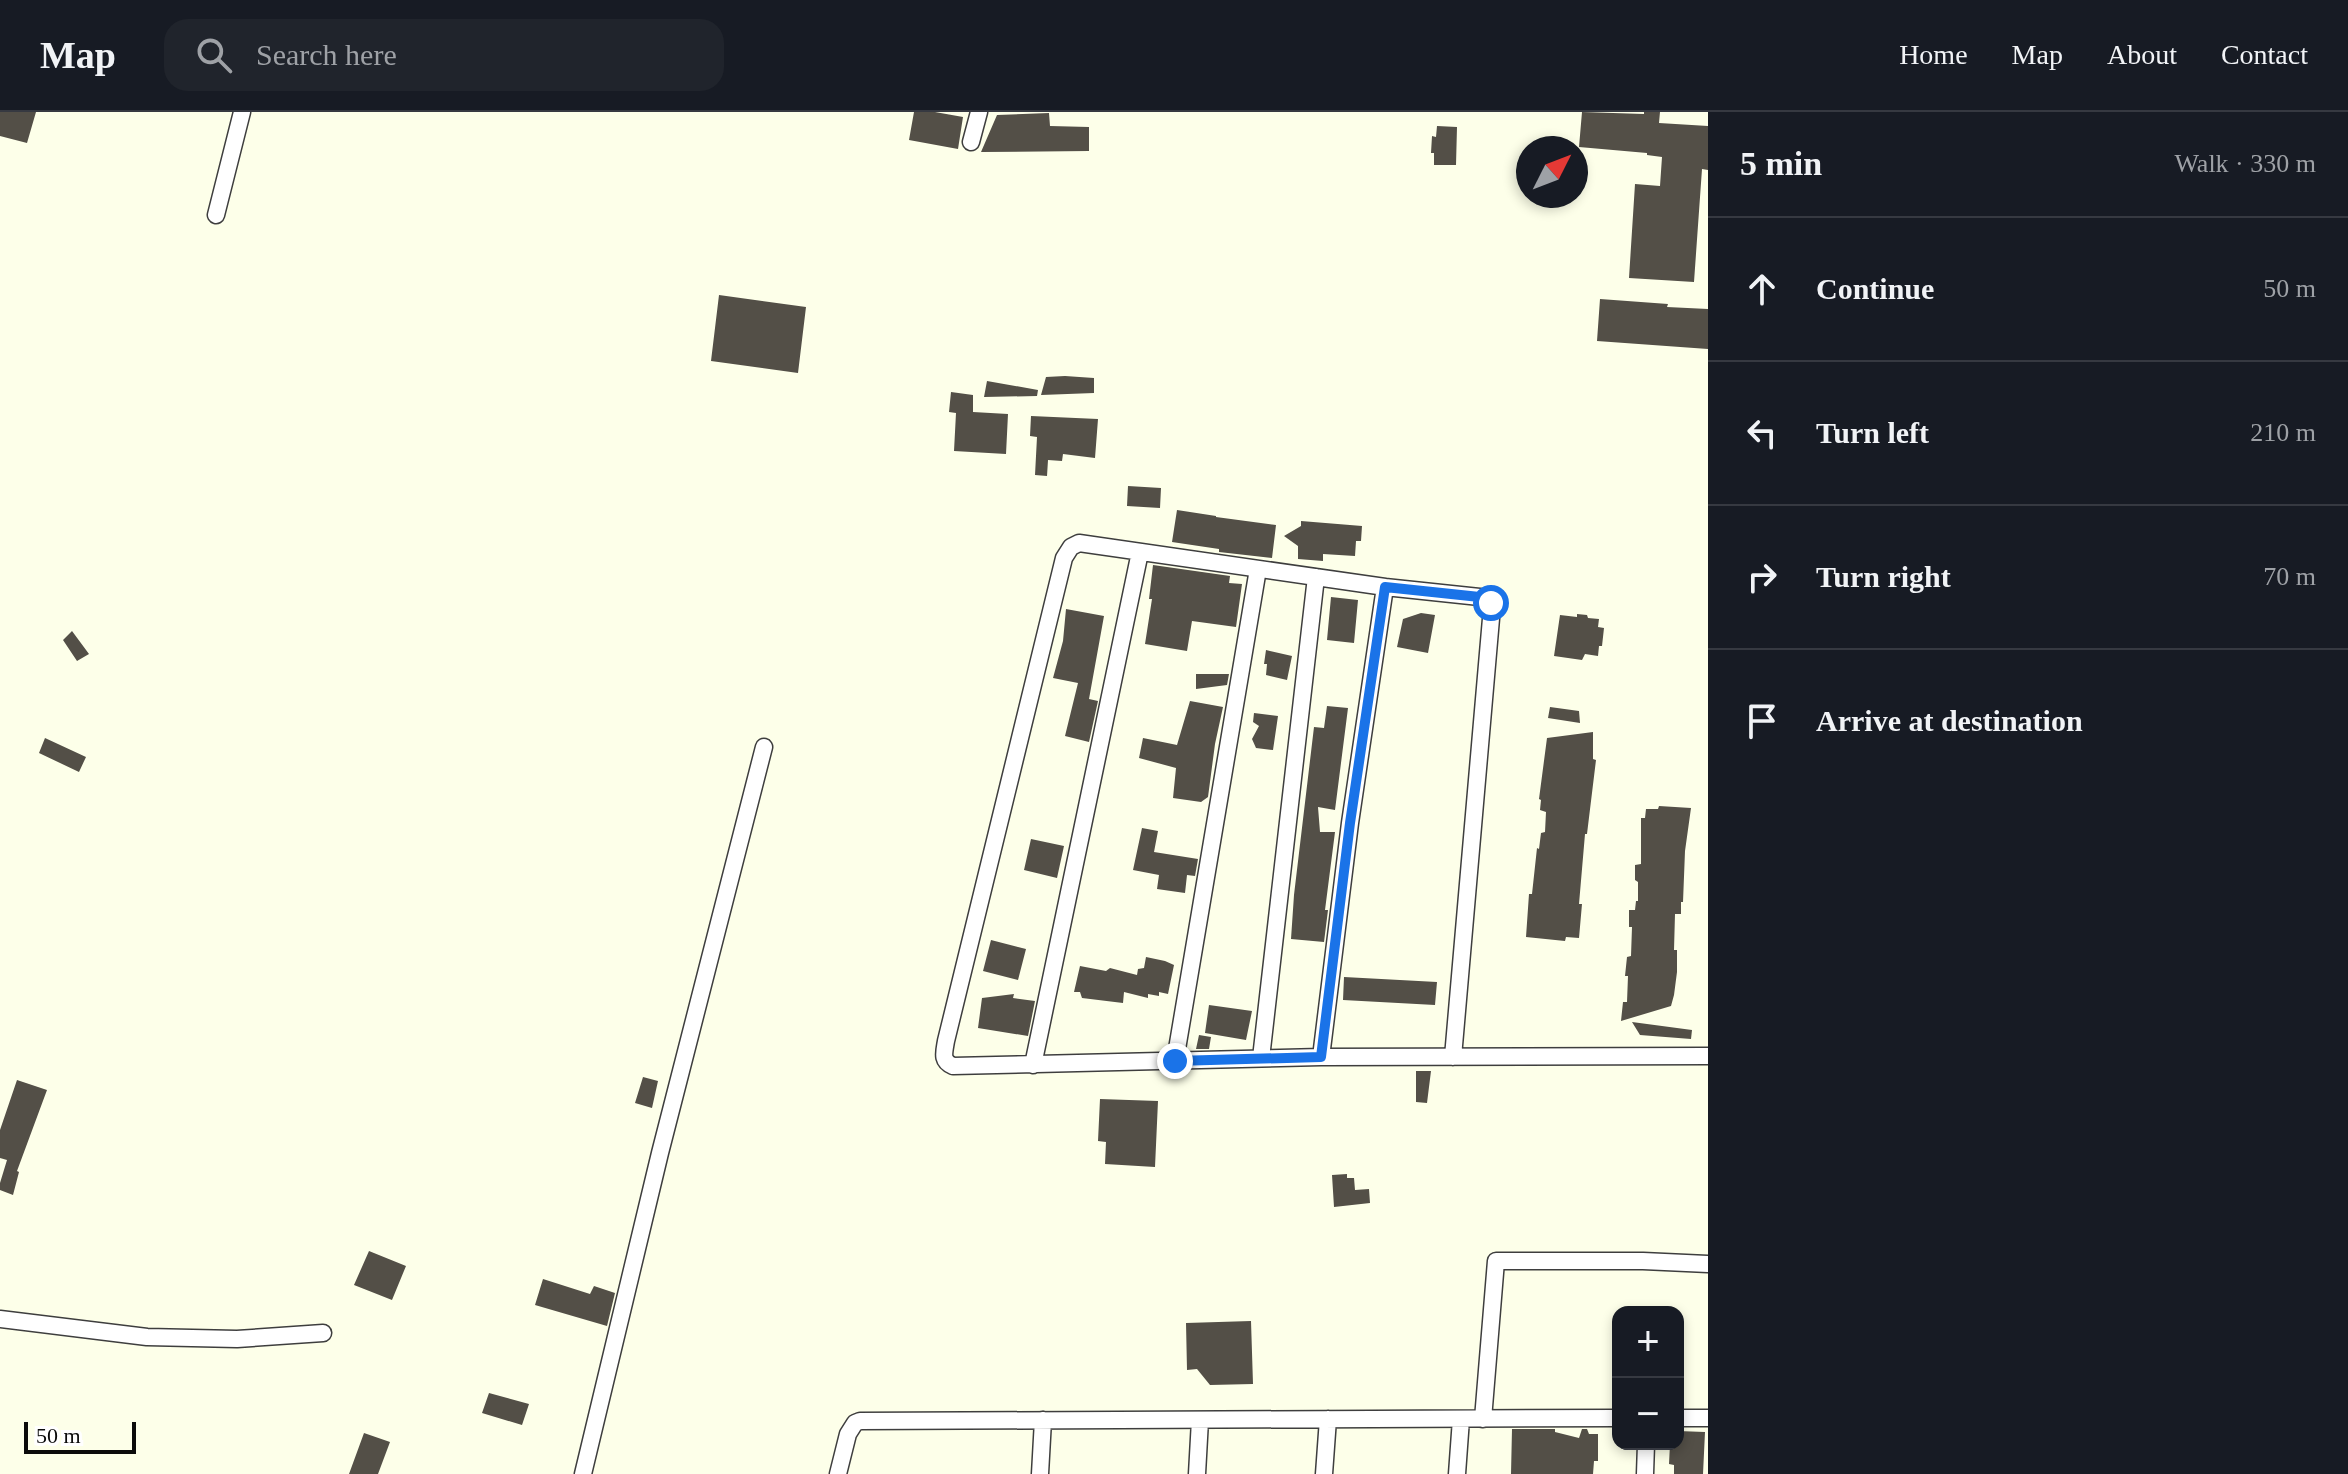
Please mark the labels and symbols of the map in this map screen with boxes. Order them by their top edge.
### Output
north arrow [1516,136,1588,208]
route start [1473,585,1509,621]
route end [1157,1043,1193,1079]
scale bar [24,1418,136,1454]

